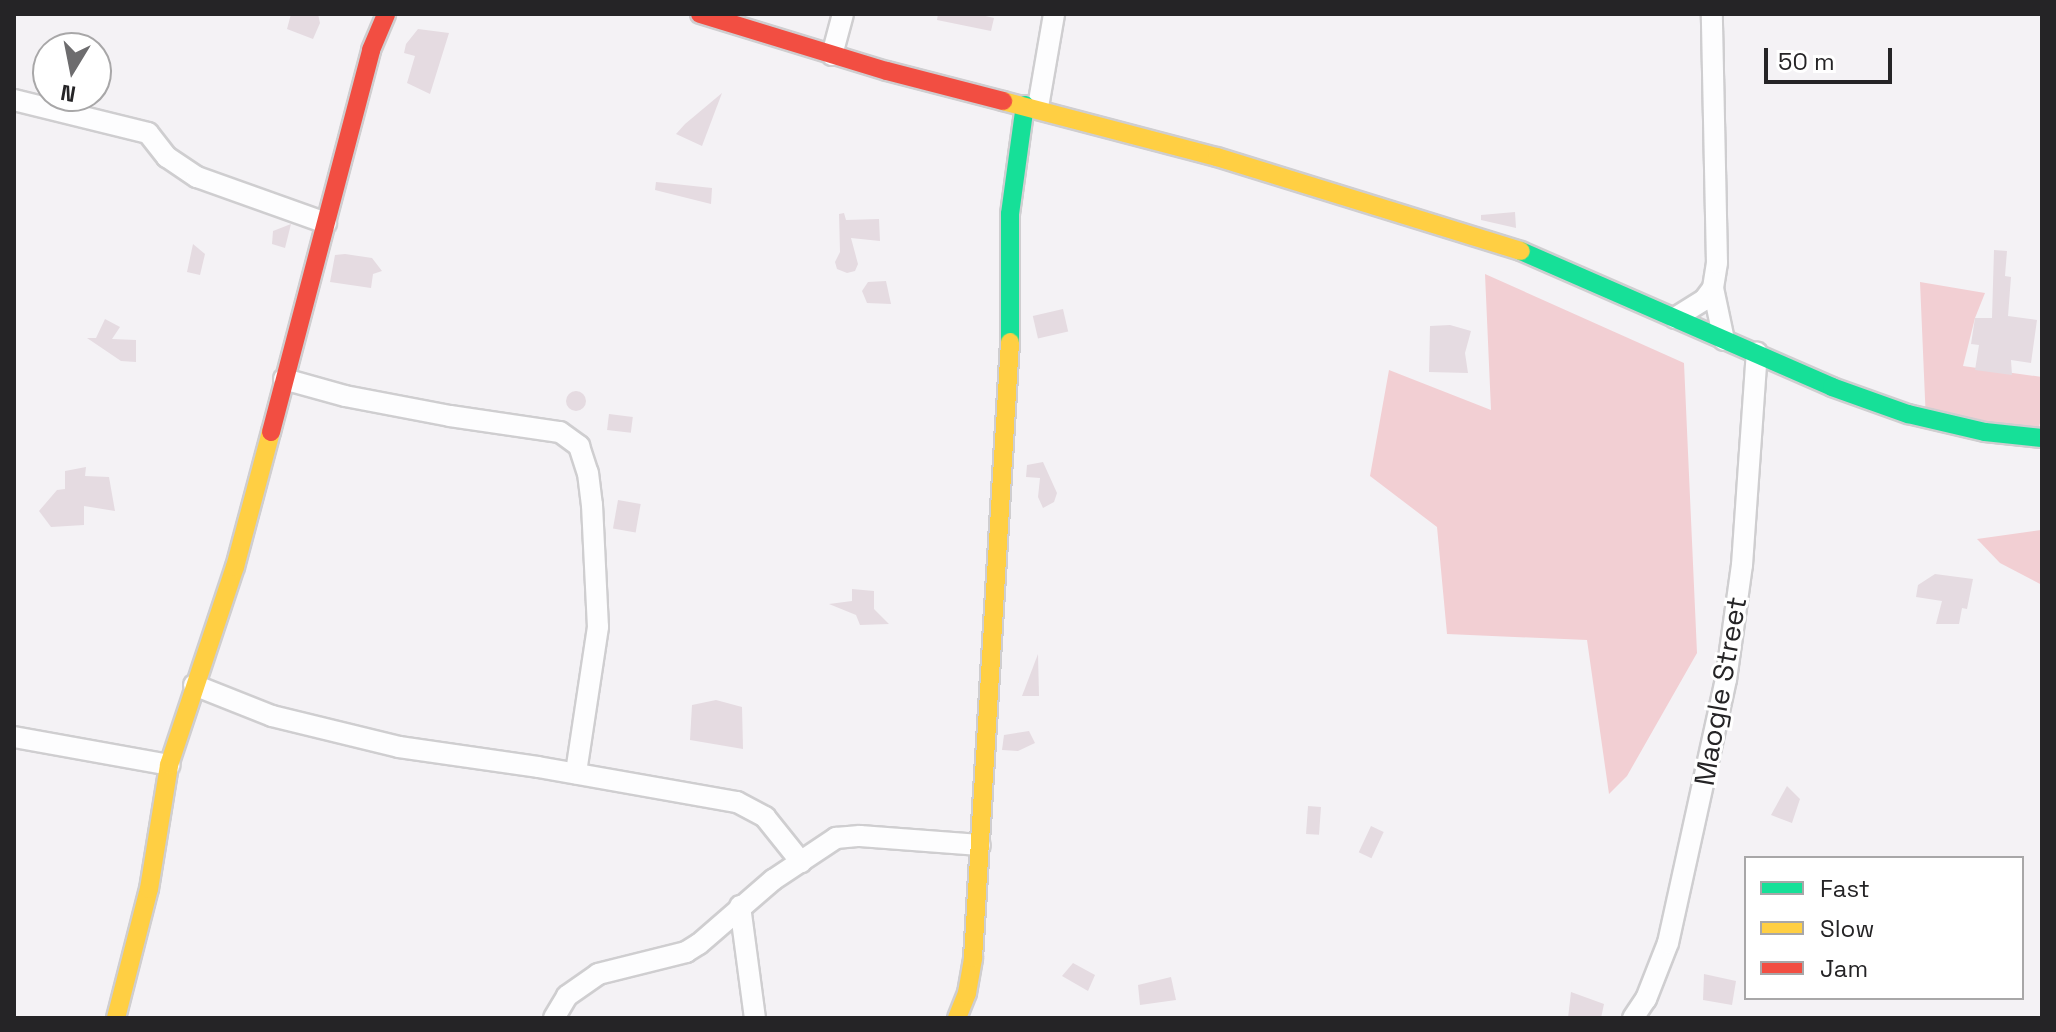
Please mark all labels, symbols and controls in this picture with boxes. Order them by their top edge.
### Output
north arrow [32,32,112,112]
scale bar [1768,32,1896,82]
text: 50 m [1778,46,1835,77]
text: N [58,79,78,109]
street label: Maogle Street [1687,594,1753,788]
legend [1744,856,2024,1000]
text: Fast [1820,873,1870,904]
text: Slow [1820,913,1874,944]
text: Jam [1820,953,1868,984]

